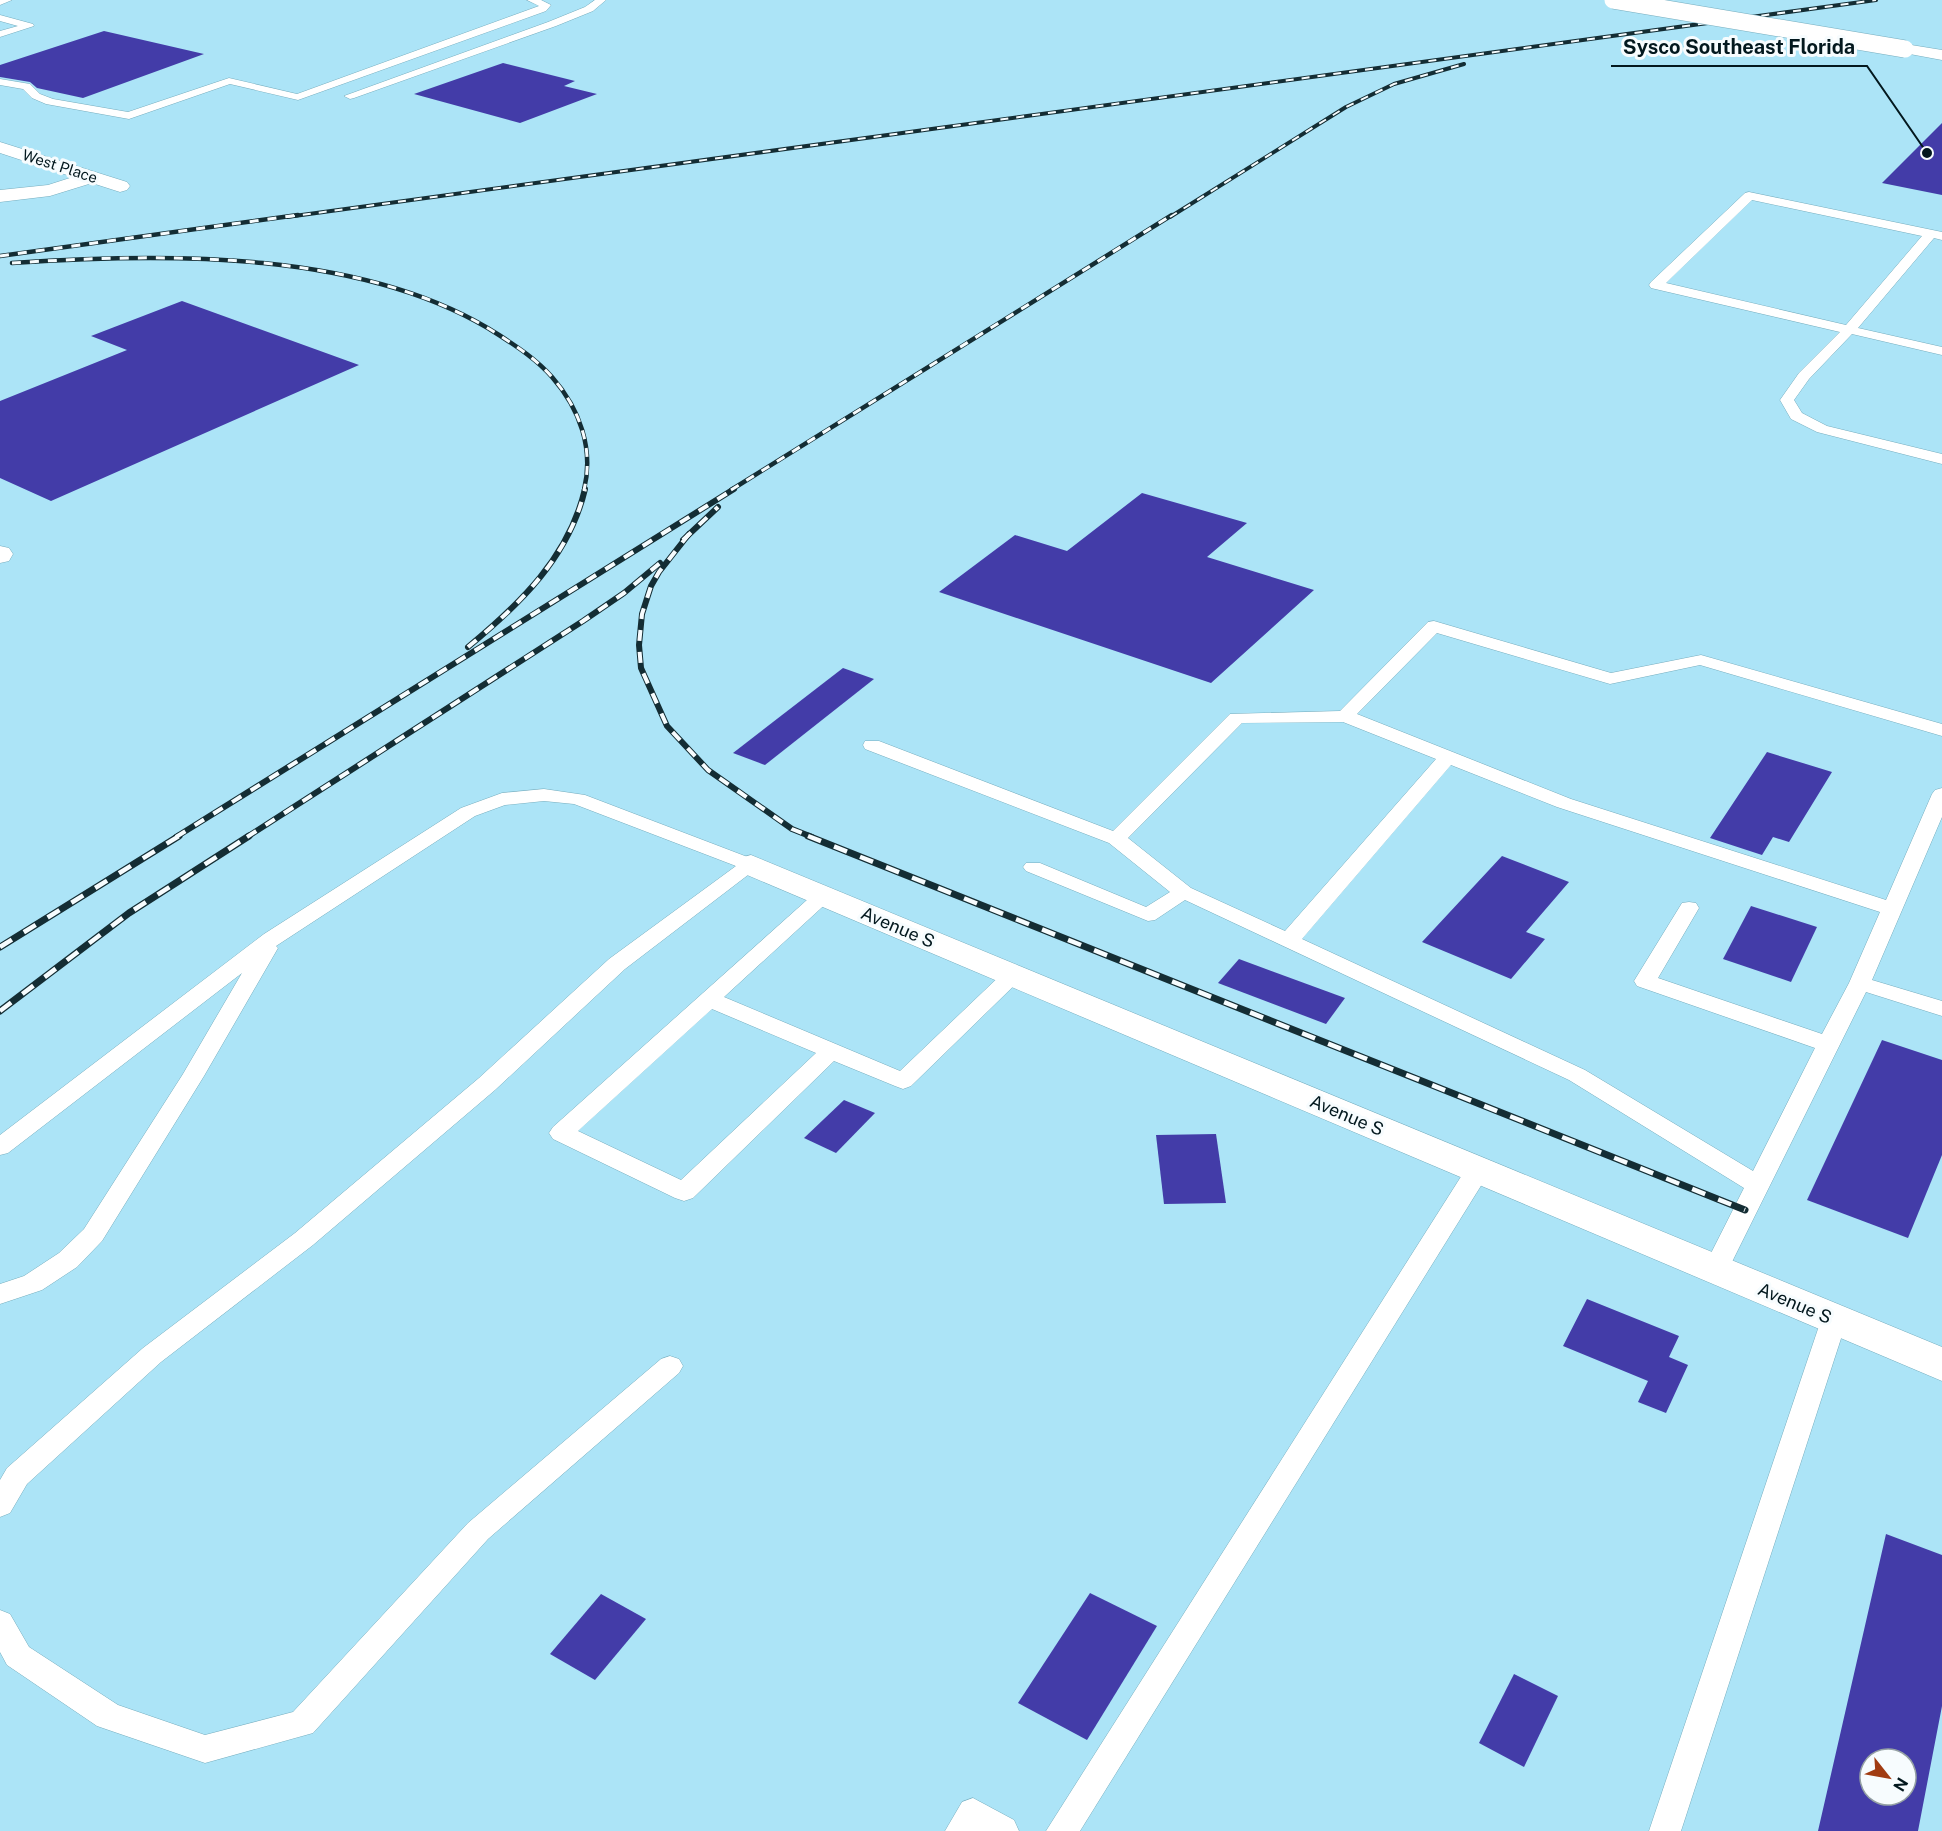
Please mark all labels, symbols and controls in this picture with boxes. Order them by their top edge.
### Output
callout: Sysco Southeast Florida [1611,28,1867,66]
text: Sysco Southeast Florida [1623,35,1855,59]
street label: West Place [20,146,100,186]
street label: Avenue S [858,902,938,952]
street label: Avenue S [1307,1090,1387,1140]
street label: Avenue S [1755,1278,1835,1328]
north arrow [1858,1747,1918,1807]
text: N [1889,1774,1912,1795]

